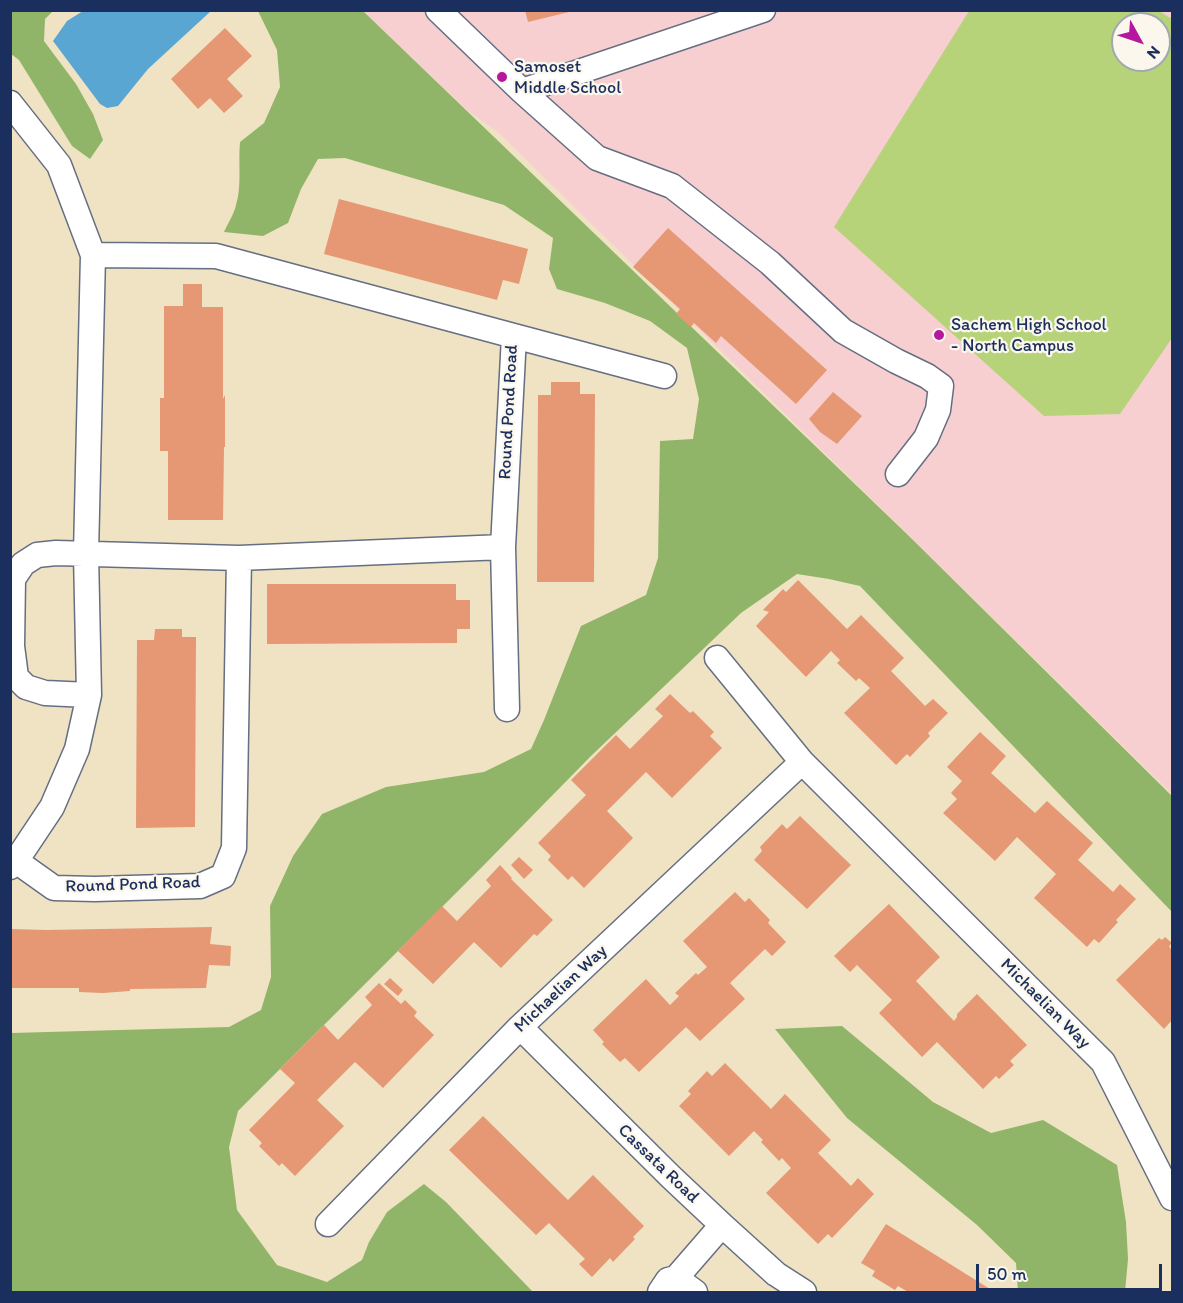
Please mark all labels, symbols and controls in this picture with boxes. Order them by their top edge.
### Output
north arrow [1111,12,1171,72]
text: N [1143,42,1164,63]
place label: Samoset Middle School [514,56,621,98]
marker: Samoset Middle School [495,70,509,84]
place label: Sachem High School - North Campus [951,314,1107,356]
marker: Sachem High School - North Campus [932,328,946,342]
street label: Round Pond Road [495,344,523,480]
street label: Round Pond Road [65,872,201,898]
street label: Michaelian Way [510,940,612,1038]
street label: Michaelian Way [995,954,1095,1054]
street label: Cassata Road [613,1120,703,1208]
scale bar [979,1252,1165,1290]
text: 50 m [987,1263,1027,1285]

